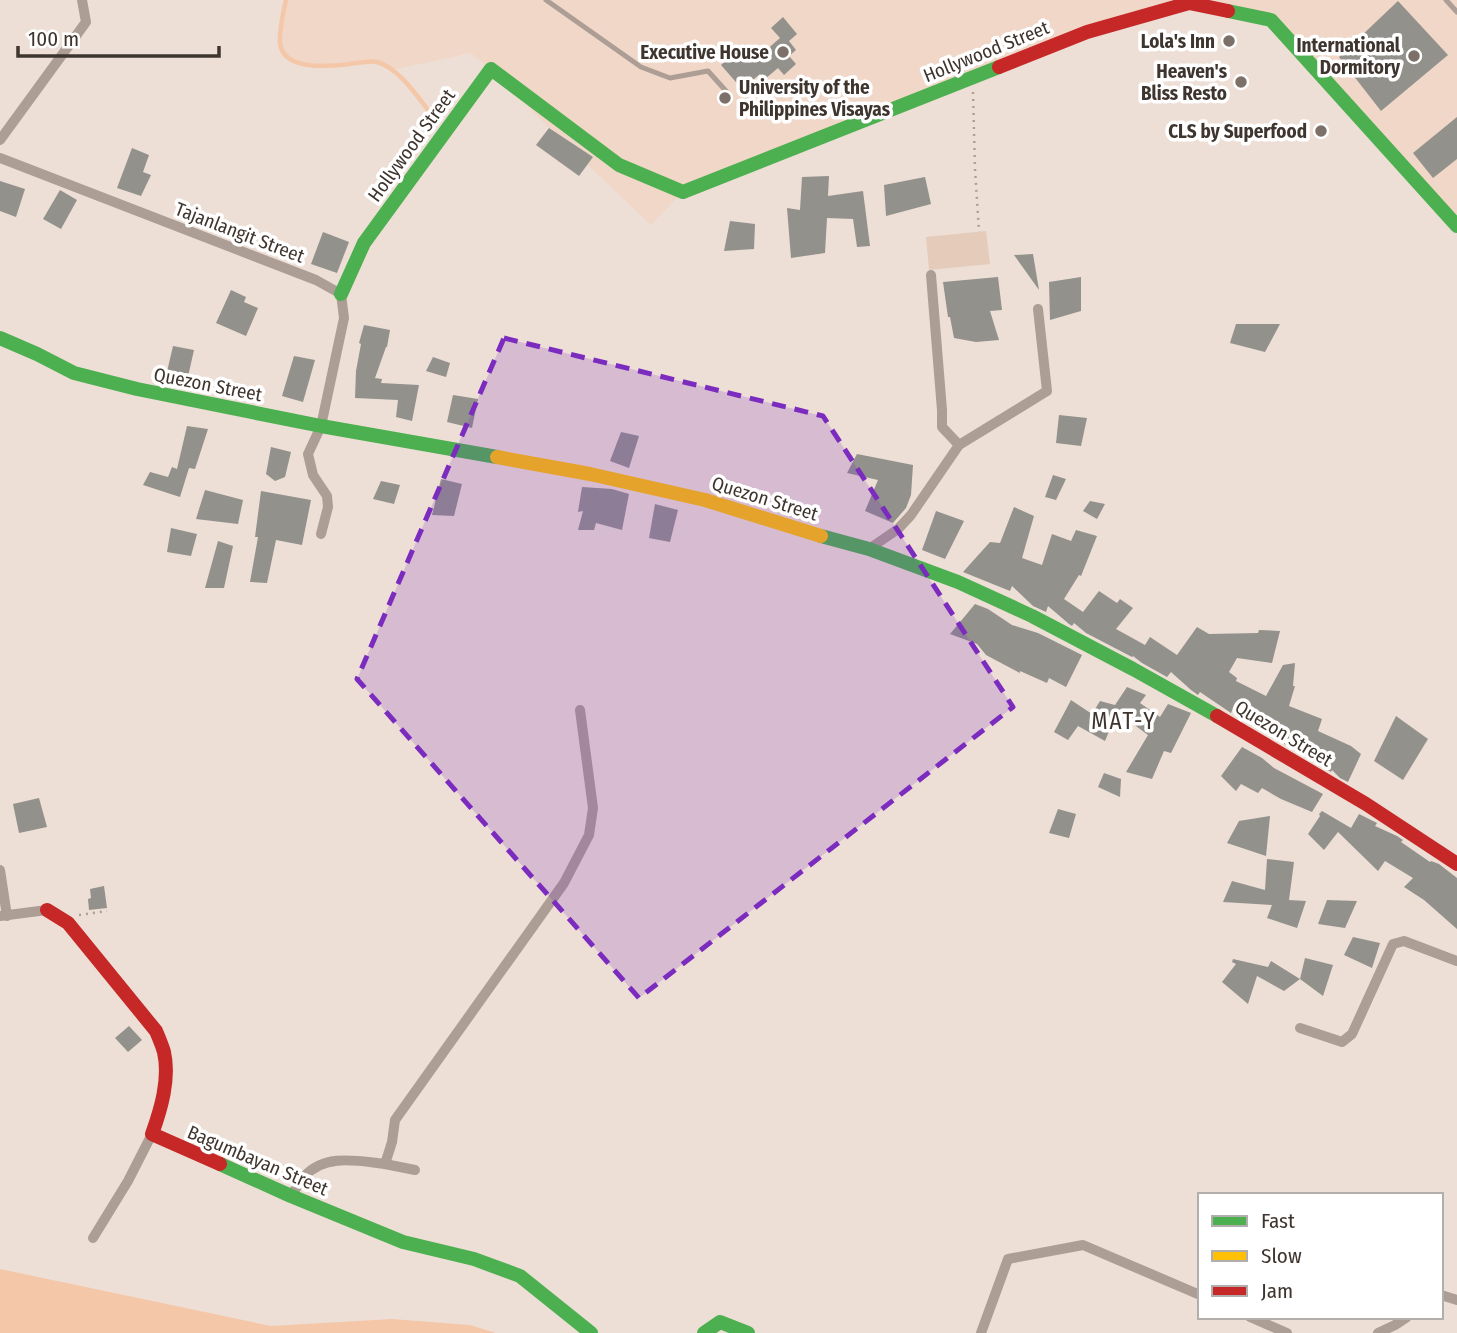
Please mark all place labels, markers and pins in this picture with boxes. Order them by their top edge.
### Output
place label: Lola's Inn [1141,30,1215,53]
marker: Lola's Inn [1221,33,1237,49]
place label: International Dormitory [1296,34,1401,79]
place label: Executive House [640,41,769,64]
marker: Executive House [775,44,791,60]
marker: International Dormitory [1406,48,1422,64]
place label: Heaven's Bliss Resto [1141,60,1228,105]
marker: Heaven's Bliss Resto [1233,74,1249,90]
place label: University of the Philippines Visayas [739,76,891,121]
marker: University of the Philippines Visayas [717,90,733,106]
place label: CLS by Superfood [1168,120,1307,143]
marker: CLS by Superfood [1313,123,1329,139]

